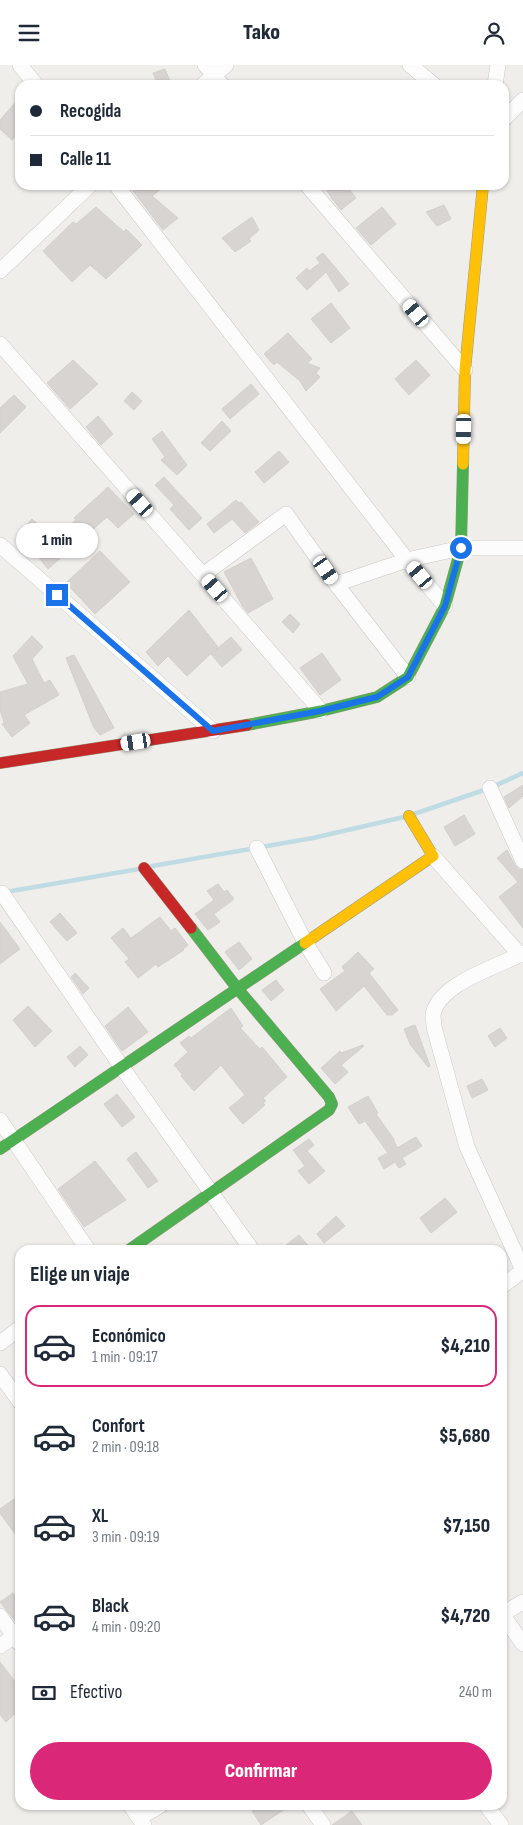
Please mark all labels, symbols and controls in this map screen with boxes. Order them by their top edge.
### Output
icon: menu [15,19,43,47]
text: Tako [243,19,280,46]
icon: person [480,19,508,47]
text: Recogida [60,100,121,123]
text: Calle 11 [60,148,111,171]
car [400,297,431,329]
car [456,414,471,444]
car [124,487,155,519]
callout: 1 min [16,523,98,557]
text: 1 min [42,531,72,550]
route start [450,537,472,559]
car [311,553,340,587]
car [404,559,435,591]
car [199,572,230,604]
route end [46,584,68,606]
car [120,732,151,752]
text: Elige un viaje [30,1261,130,1288]
icon: car [32,1324,77,1369]
text: Económico [92,1325,166,1348]
text: $4,210 [440,1335,490,1358]
text: 1 min · 09:17 [92,1348,158,1367]
icon: car [32,1414,77,1459]
text: Confort [92,1415,145,1438]
text: $5,680 [439,1425,490,1448]
text: 2 min · 09:18 [92,1438,159,1457]
icon: car [32,1504,77,1549]
text: XL [92,1505,108,1528]
text: $7,150 [443,1515,490,1538]
text: 3 min · 09:19 [92,1528,160,1547]
icon: car [32,1594,77,1639]
text: Black [92,1595,129,1618]
text: $4,720 [440,1605,490,1628]
text: 4 min · 09:20 [92,1618,161,1637]
icon: cash [30,1679,58,1707]
text: Efectivo [70,1681,122,1704]
text: 240 m [459,1683,492,1702]
button: Confirmar [30,1742,492,1800]

